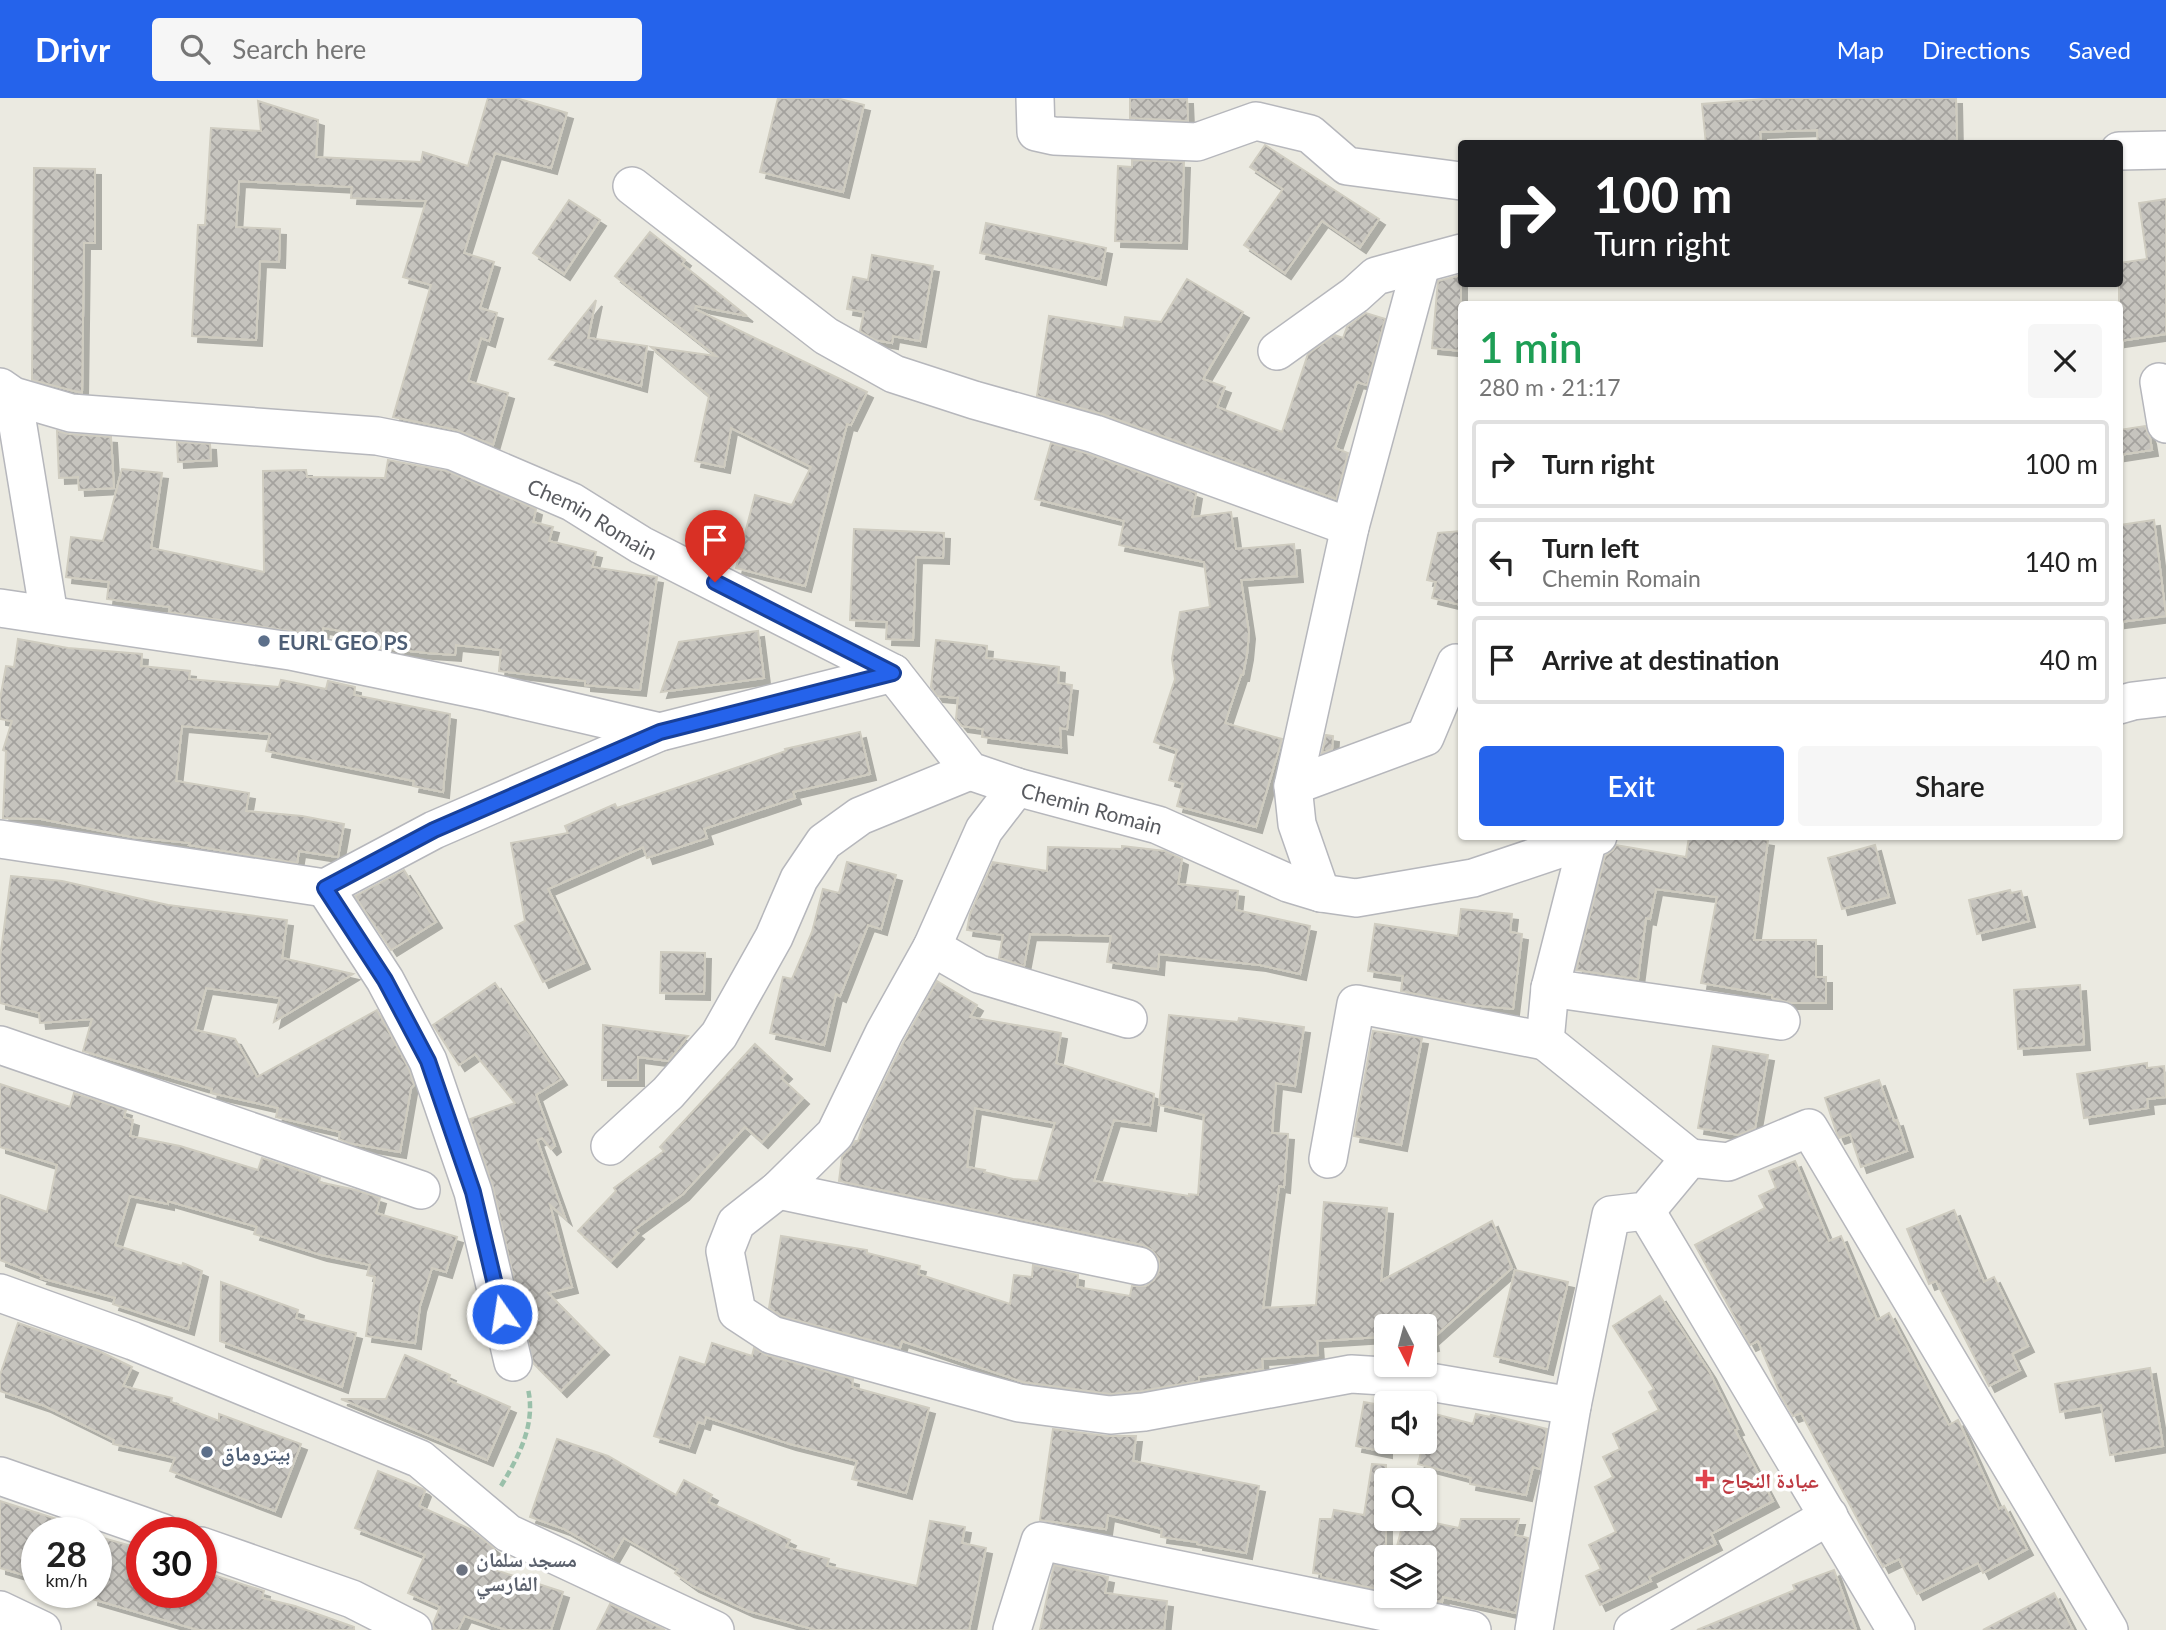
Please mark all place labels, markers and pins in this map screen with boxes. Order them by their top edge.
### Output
pin [685,510,745,582]
place label: EURL GEO PS [278,629,408,654]
marker: EURL GEO PS [256,633,272,649]
place label: بيتروماق [221,1440,290,1467]
marker: بيتروماق [199,1444,215,1460]
place label: عيادة النجاح [1721,1467,1819,1494]
marker: عيادة النجاح [1695,1469,1715,1489]
place label: مسجد سلمان الفارسي [476,1546,577,1600]
marker: مسجد سلمان الفارسي [454,1562,470,1578]

